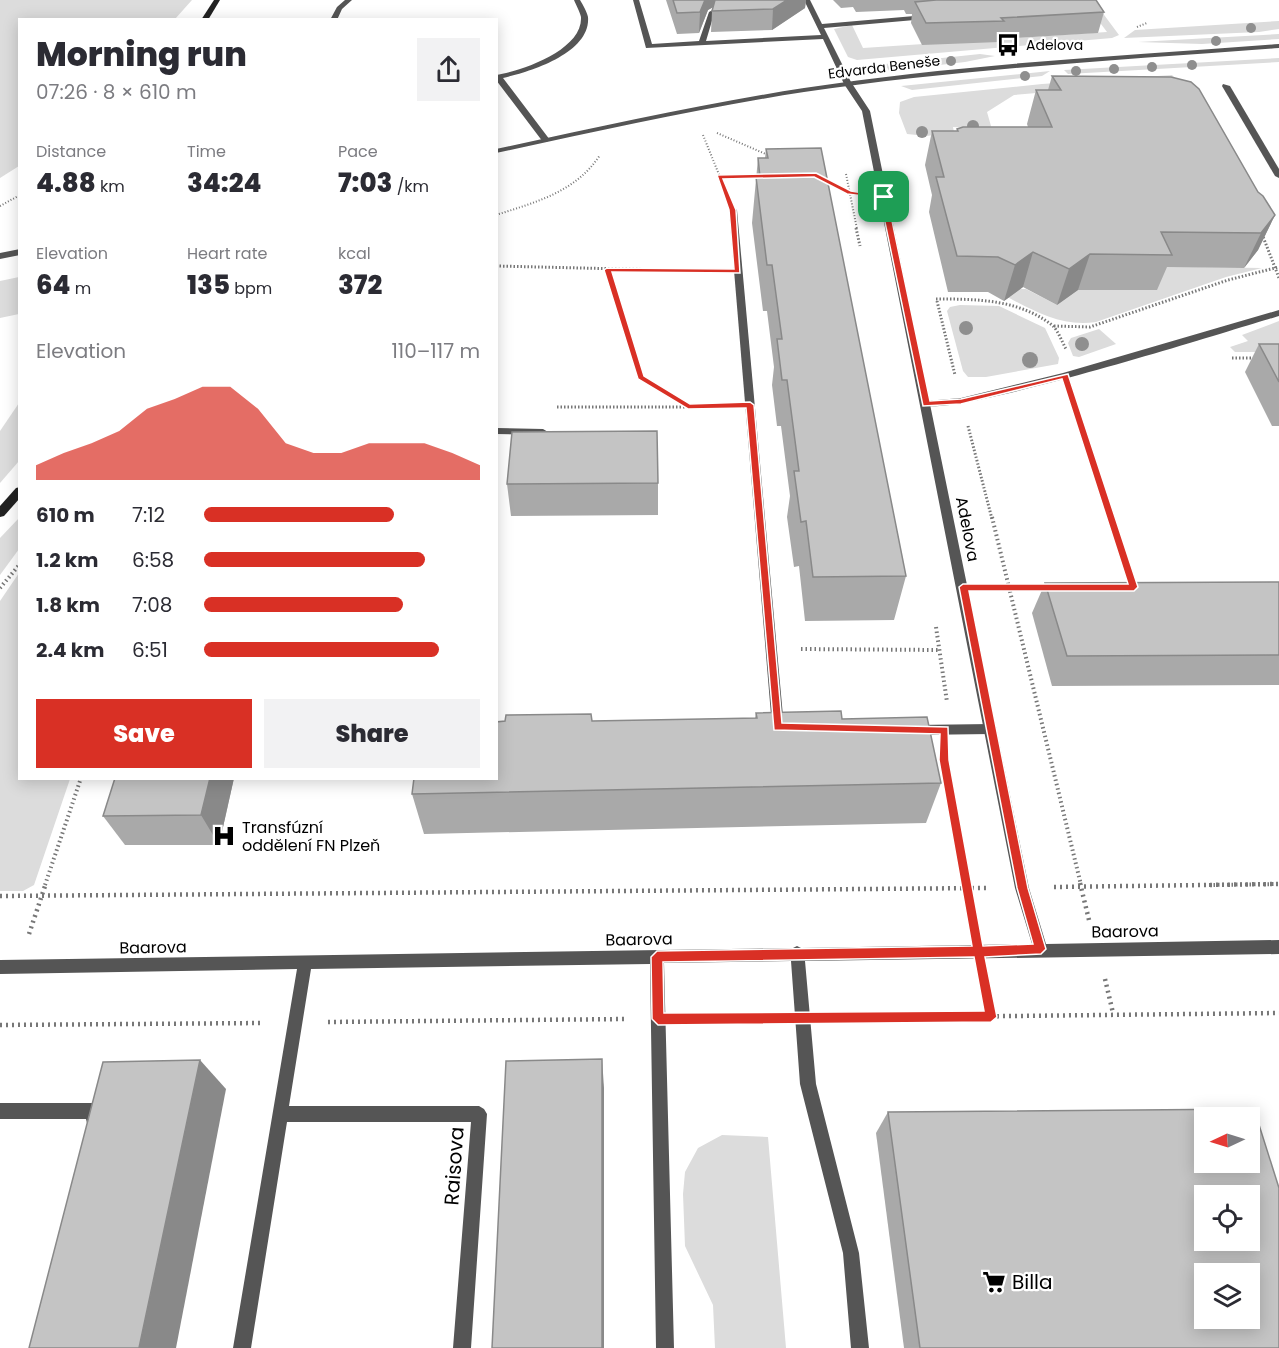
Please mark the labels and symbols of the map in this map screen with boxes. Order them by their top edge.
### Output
bus stop icon: Adelova [995,32,1021,58]
place label: Adelova [1026,35,1083,55]
street label: Edvarda Beneše [827,50,941,84]
pin [858,171,909,222]
street label: Adelova [950,495,985,563]
place label: Transfúzní oddělení FN Plzeň [242,816,380,857]
hospital icon: Transfúzní oddělení FN Plzeň [211,823,237,849]
street label: Baarova [1091,919,1159,944]
street label: Baarova [605,927,673,952]
street label: Baarova [119,935,187,960]
north arrow [1194,1107,1260,1173]
street label: Raisova [437,1126,471,1206]
place label: Billa [1012,1268,1053,1296]
supermarket icon: Billa [981,1269,1007,1295]

